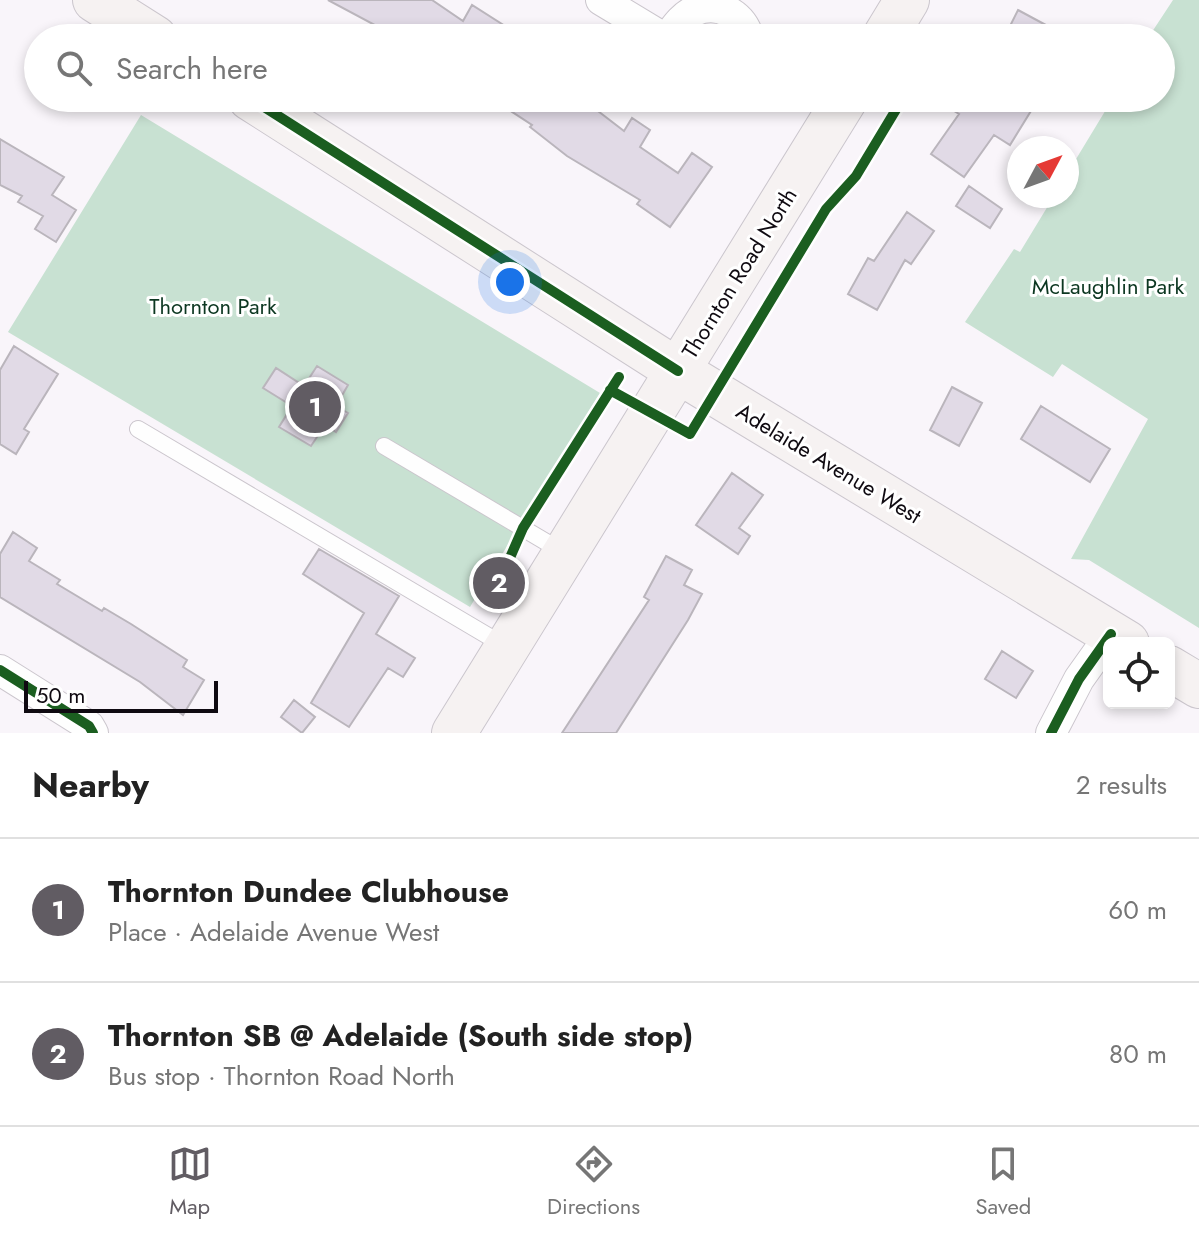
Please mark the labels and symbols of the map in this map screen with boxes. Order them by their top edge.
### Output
north arrow [1007,136,1079,208]
street label: Thornton Road North [674,181,804,365]
your location [490,262,530,302]
park label: McLaughlin Park [1032,270,1185,302]
park label: Thornton Park [149,290,277,322]
pin: 1 [289,377,341,437]
street label: Adelaide Avenue West [730,395,928,531]
pin: 2 [473,553,525,613]
scale bar [24,677,218,713]

